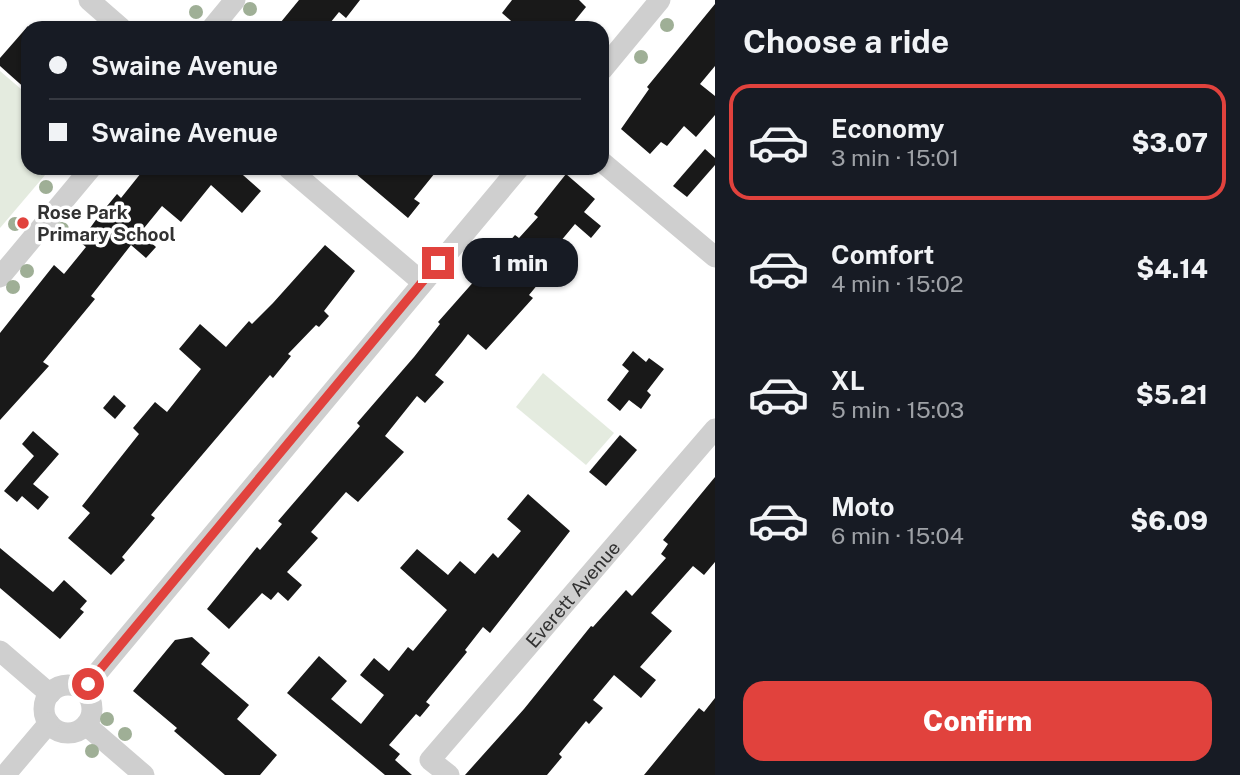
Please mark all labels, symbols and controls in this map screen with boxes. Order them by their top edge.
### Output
text: Choose a ride [743,23,949,60]
text: Swaine Avenue [91,50,278,81]
icon: car [747,111,810,174]
text: Economy [831,113,944,144]
text: Swaine Avenue [91,117,278,148]
text: $3.07 [1131,127,1208,158]
text: 3 min · 15:01 [831,144,959,171]
place label: Rose Park Primary School [37,201,176,245]
marker: Rose Park Primary School [15,215,31,231]
icon: car [747,237,810,300]
callout: 1 min [462,238,578,288]
text: Comfort [831,239,934,270]
route end [422,247,454,279]
text: 1 min [492,249,548,276]
text: $4.14 [1136,253,1208,284]
text: 4 min · 15:02 [831,270,963,297]
icon: car [747,363,810,426]
text: XL [831,365,865,396]
text: $5.21 [1136,379,1208,410]
text: 5 min · 15:03 [831,396,964,423]
icon: car [747,489,810,552]
text: Moto [831,491,894,522]
text: $6.09 [1130,505,1208,536]
text: 6 min · 15:04 [831,522,964,549]
street label: Everett Avenue [521,537,625,652]
route start [72,668,104,700]
button: Confirm [743,681,1212,761]

